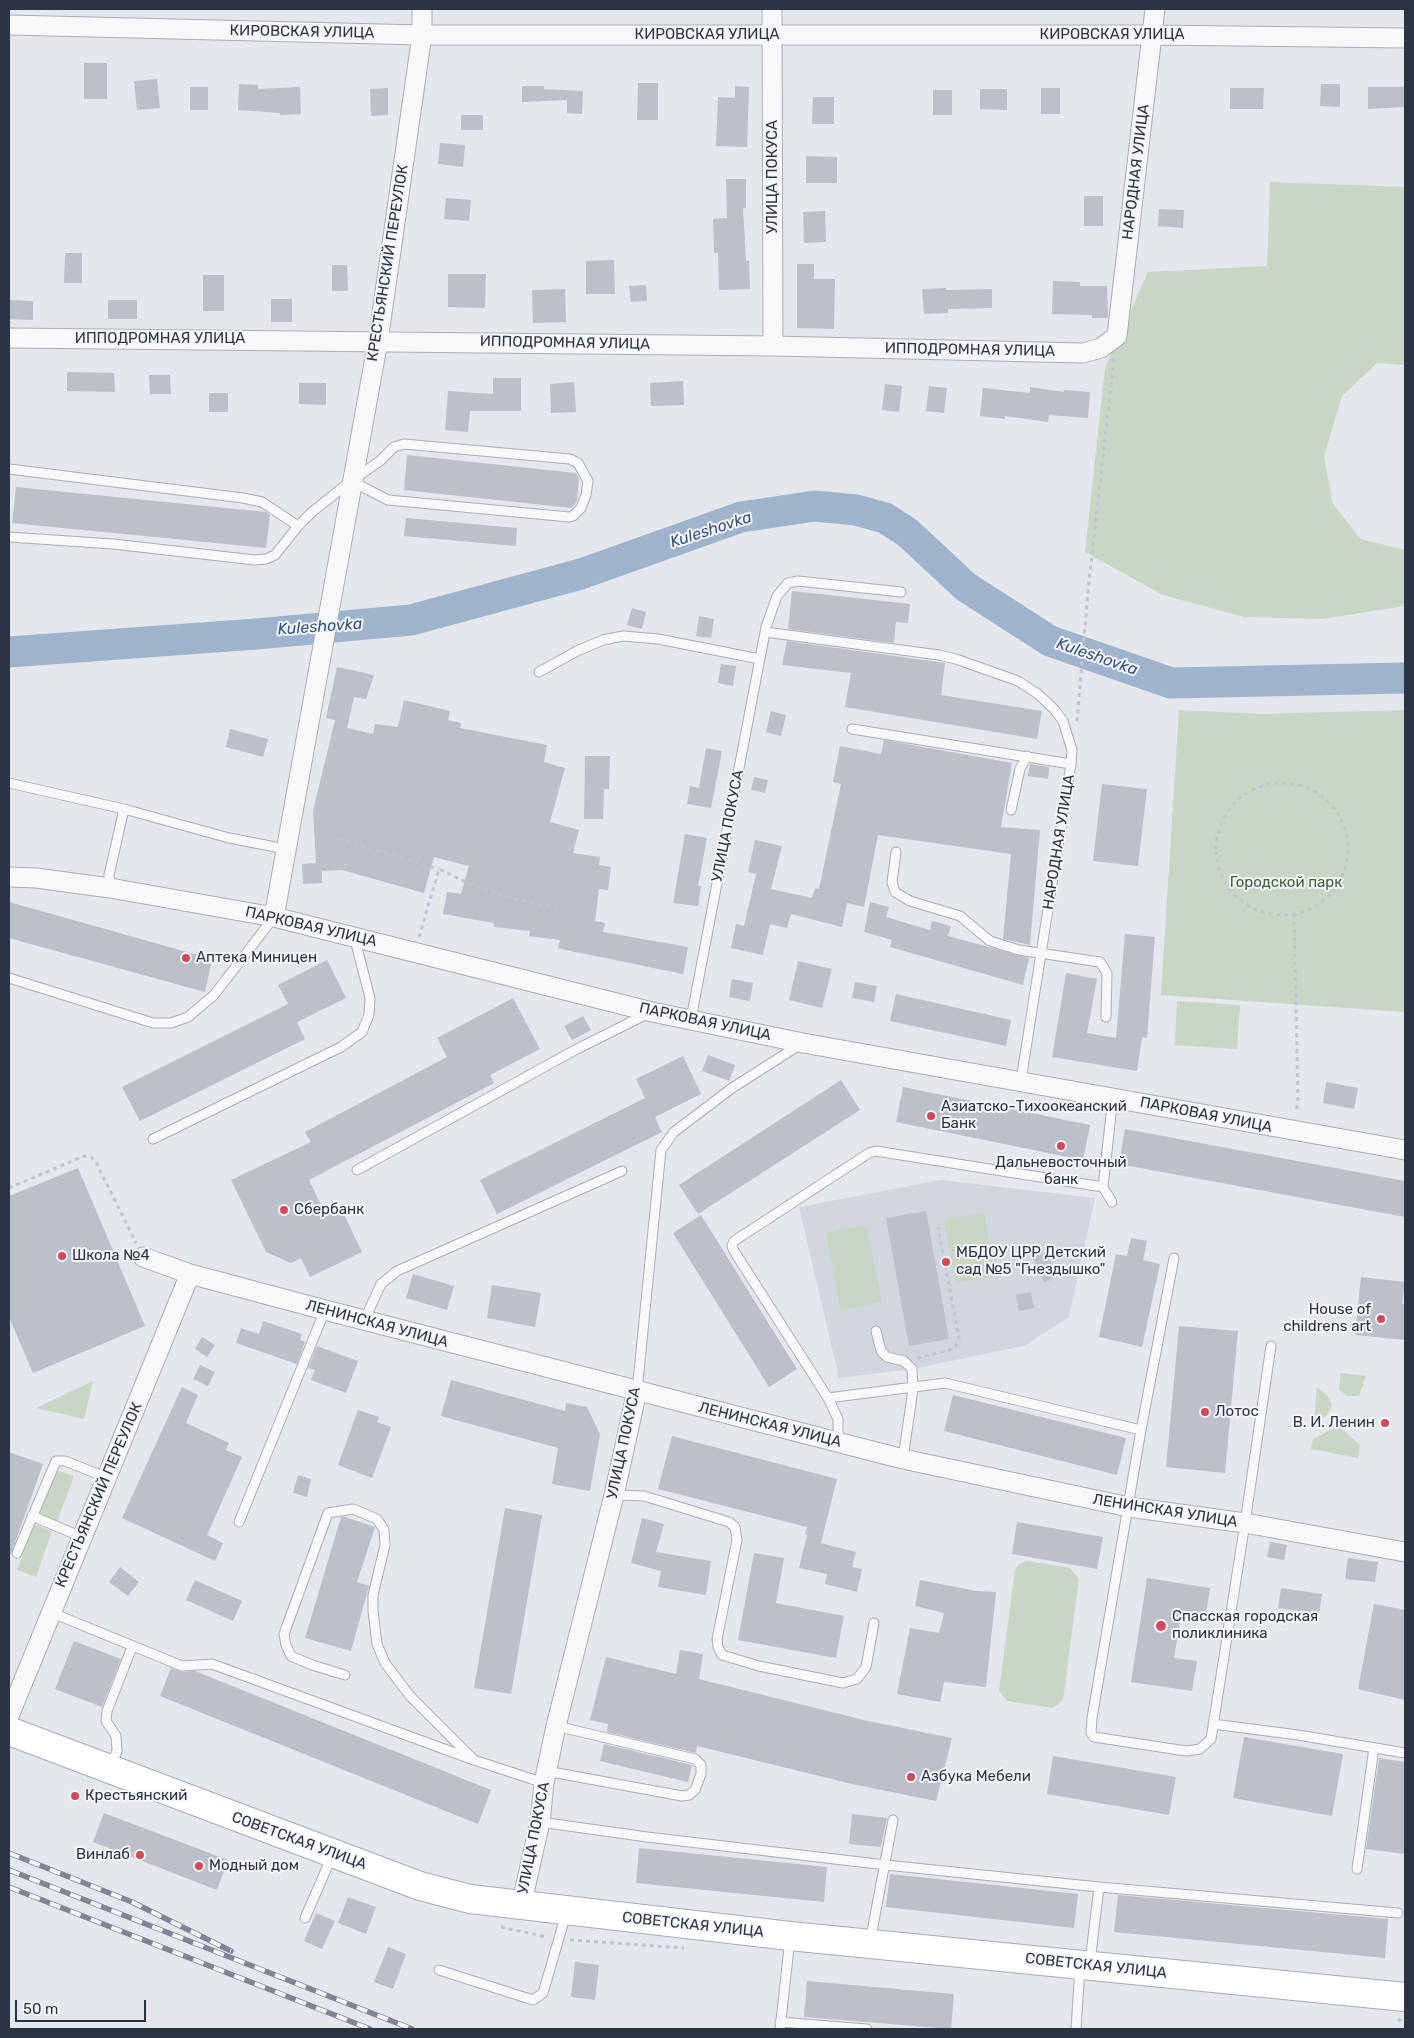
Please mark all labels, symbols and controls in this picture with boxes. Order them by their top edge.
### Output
street label: КИРОВСКАЯ УЛИЦА [229,22,375,42]
street label: КИРОВСКАЯ УЛИЦА [635,26,779,44]
street label: КИРОВСКАЯ УЛИЦА [1040,26,1184,44]
street label: НАРОДНАЯ УЛИЦА [1119,103,1153,241]
street label: УЛИЦА ПОКУСА [764,120,782,234]
street label: КРЕСТЬЯНСКИЙ ПЕРЕУЛОК [364,163,412,363]
street label: ИППОДРОМНАЯ УЛИЦА [75,330,245,348]
street label: ИППОДРОМНАЯ УЛИЦА [480,333,650,353]
street label: ИППОДРОМНАЯ УЛИЦА [885,340,1055,360]
water label: Kuleshovka [668,508,754,552]
water label: Kuleshovka [277,614,363,640]
water label: Kuleshovka [1054,634,1140,680]
street label: УЛИЦА ПОКУСА [708,768,748,884]
street label: НАРОДНАЯ УЛИЦА [1039,773,1079,911]
park label: Городской парк [1230,874,1342,892]
street label: ПАРКОВАЯ УЛИЦА [244,903,378,951]
place label: Аптека Миницен [196,949,317,967]
marker: Аптека Миницен [180,952,192,964]
street label: ПАРКОВАЯ УЛИЦА [637,999,773,1045]
street label: ПАРКОВАЯ УЛИЦА [1138,1093,1274,1137]
place label: Азиатско-Тихоокеанский Банк [941,1098,1127,1133]
marker: Азиатско-Тихоокеанский Банк [925,1110,937,1122]
marker: Дальневосточный банк [1055,1140,1067,1152]
place label: Дальневосточный банк [995,1154,1127,1189]
place label: Сбербанк [294,1201,364,1219]
marker: Сбербанк [278,1204,290,1216]
place label: МБДОУ ЦРР Детский сад №5 "Гнездышко" [956,1244,1106,1279]
place label: Школа №4 [72,1247,150,1265]
marker: Школа №4 [56,1250,68,1262]
marker: МБДОУ ЦРР Детский сад №5 "Гнездышко" [940,1256,952,1268]
street label: ЛЕНИНСКАЯ УЛИЦА [304,1296,450,1352]
place label: House of childrens art [1283,1301,1371,1336]
marker: House of childrens art [1375,1313,1387,1325]
street label: УЛИЦА ПОКУСА [603,1385,645,1501]
street label: ЛЕНИНСКАЯ УЛИЦА [697,1399,843,1451]
street label: КРЕСТЬЯНСКИЙ ПЕРЕУЛОК [52,1400,146,1590]
place label: Лотос [1215,1403,1259,1421]
marker: Лотос [1199,1406,1211,1418]
place label: В. И. Ленин [1293,1414,1375,1432]
marker: В. И. Ленин [1379,1417,1391,1429]
street label: ЛЕНИНСКАЯ УЛИЦА [1091,1491,1239,1531]
place label: Спасская городская поликлиника [1172,1608,1318,1643]
marker: Спасская городская поликлиника [1154,1619,1168,1633]
place label: Азбука Мебели [921,1768,1031,1786]
marker: Азбука Мебели [905,1771,917,1783]
street label: УЛИЦА ПОКУСА [514,1780,554,1896]
place label: Крестьянский [85,1787,187,1805]
marker: Крестьянский [69,1790,81,1802]
street label: СОВЕТСКАЯ УЛИЦА [229,1808,369,1874]
place label: Винлаб [76,1846,130,1864]
marker: Винлаб [134,1849,146,1861]
place label: Модный дом [209,1857,299,1875]
marker: Модный дом [193,1860,205,1872]
street label: СОВЕТСКАЯ УЛИЦА [621,1909,765,1941]
street label: СОВЕТСКАЯ УЛИЦА [1024,1950,1168,1982]
scale bar [18,1990,149,2022]
text: 50 m [23,2000,58,2018]

